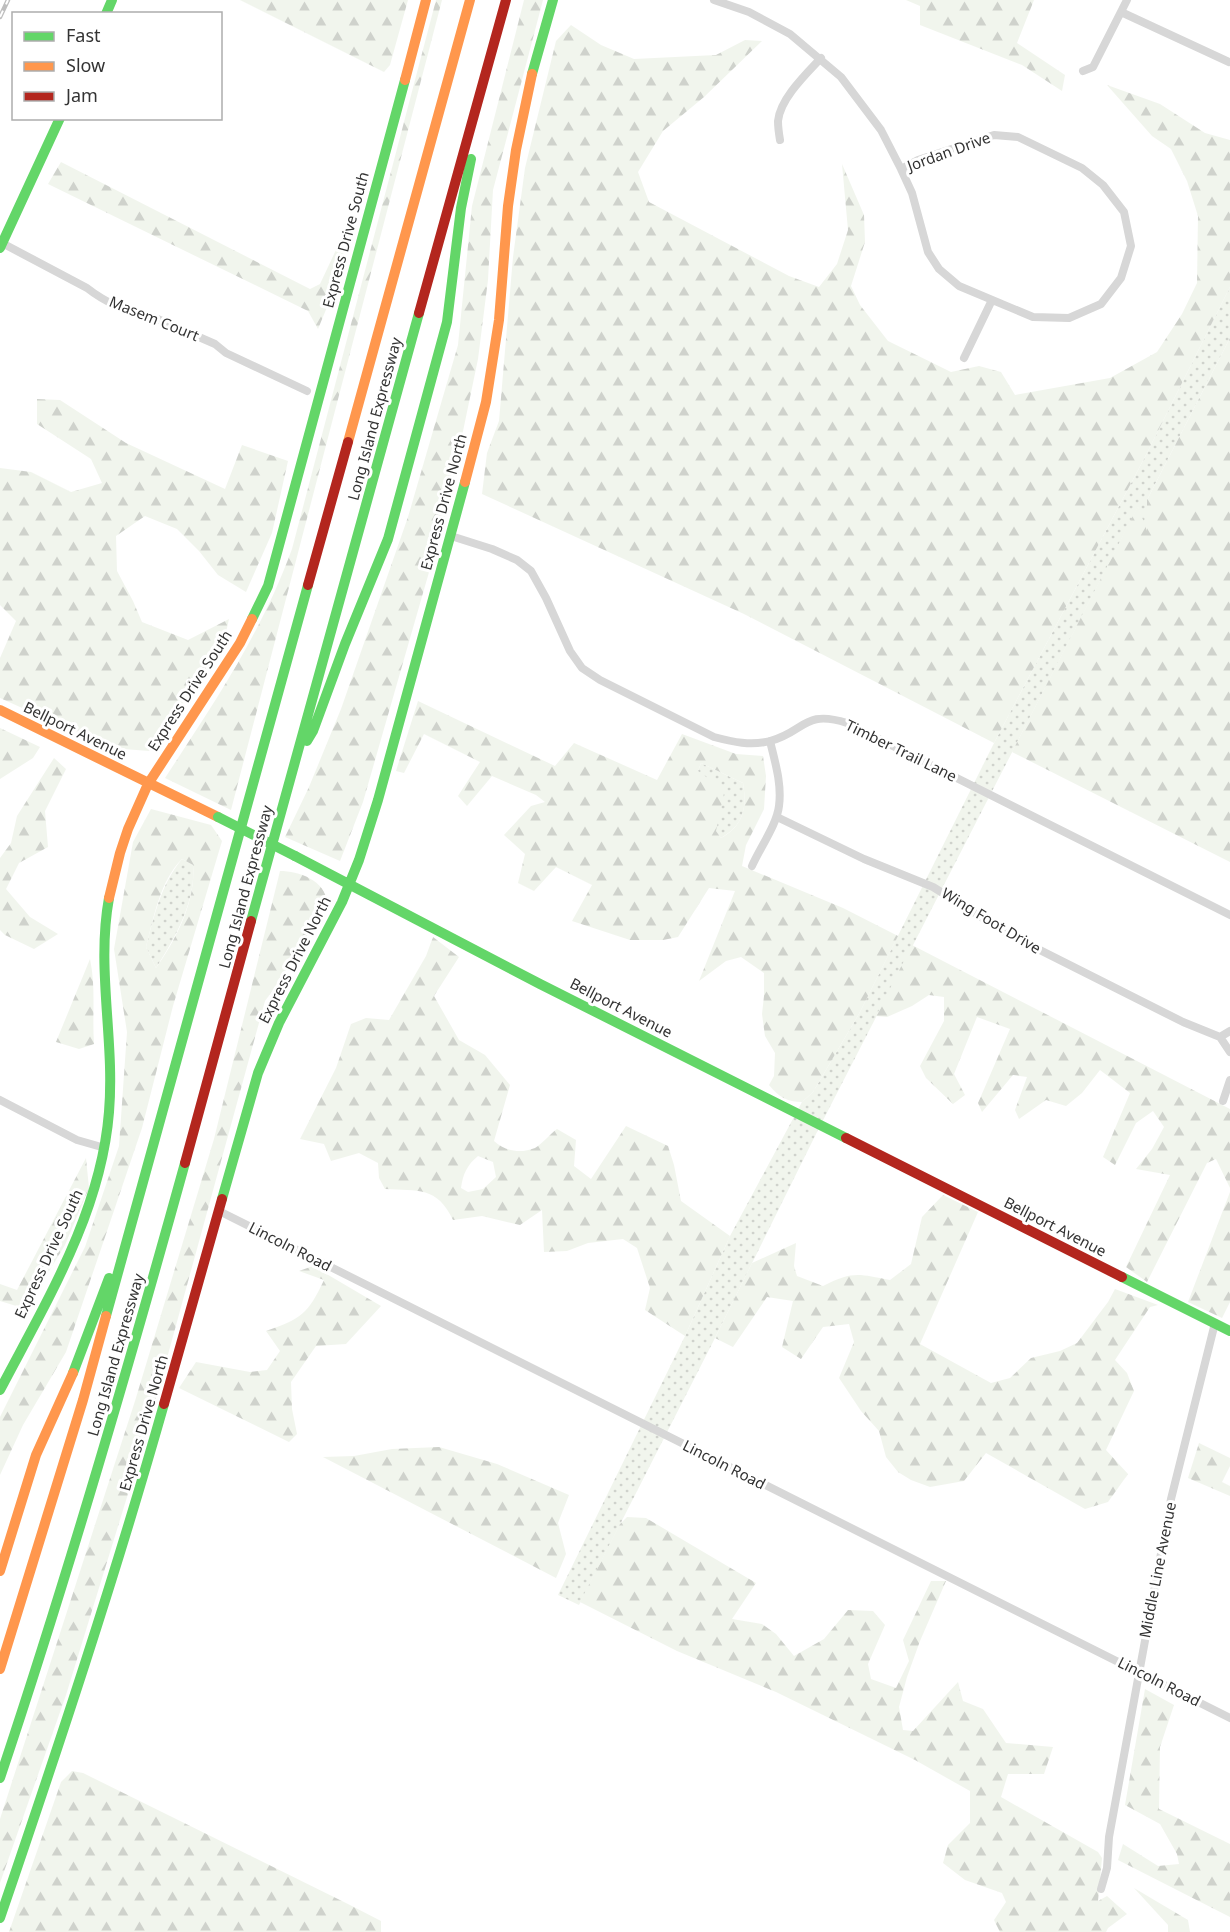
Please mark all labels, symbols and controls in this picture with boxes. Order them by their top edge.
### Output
legend [12,12,222,120]
text: Fast [66,23,101,47]
text: Slow [66,53,105,77]
text: Jam [64,83,98,107]
street label: Jordan Drive [902,127,993,176]
street label: Express Drive South [317,169,373,310]
street label: Masem Court [107,291,203,345]
street label: Long Island Expressway [343,335,406,503]
street label: Express Drive North [415,431,471,572]
street label: Express Drive South [143,626,236,755]
street label: Bellport Avenue [21,696,130,764]
street label: Timber Trail Lane [842,714,960,786]
street label: Long Island Expressway [214,803,277,971]
street label: Wing Foot Drive [938,883,1045,958]
street label: Express Drive North [253,892,335,1027]
street label: Bellport Avenue [567,973,676,1042]
street label: Express Drive South [9,1186,87,1321]
street label: Bellport Avenue [1001,1192,1110,1261]
street label: Lincoln Road [246,1217,335,1276]
street label: Long Island Expressway [82,1271,148,1438]
street label: Express Drive North [114,1352,172,1493]
street label: Lincoln Road [680,1435,769,1494]
street label: Middle Line Avenue [1134,1500,1180,1640]
street label: Lincoln Road [1115,1652,1204,1711]

